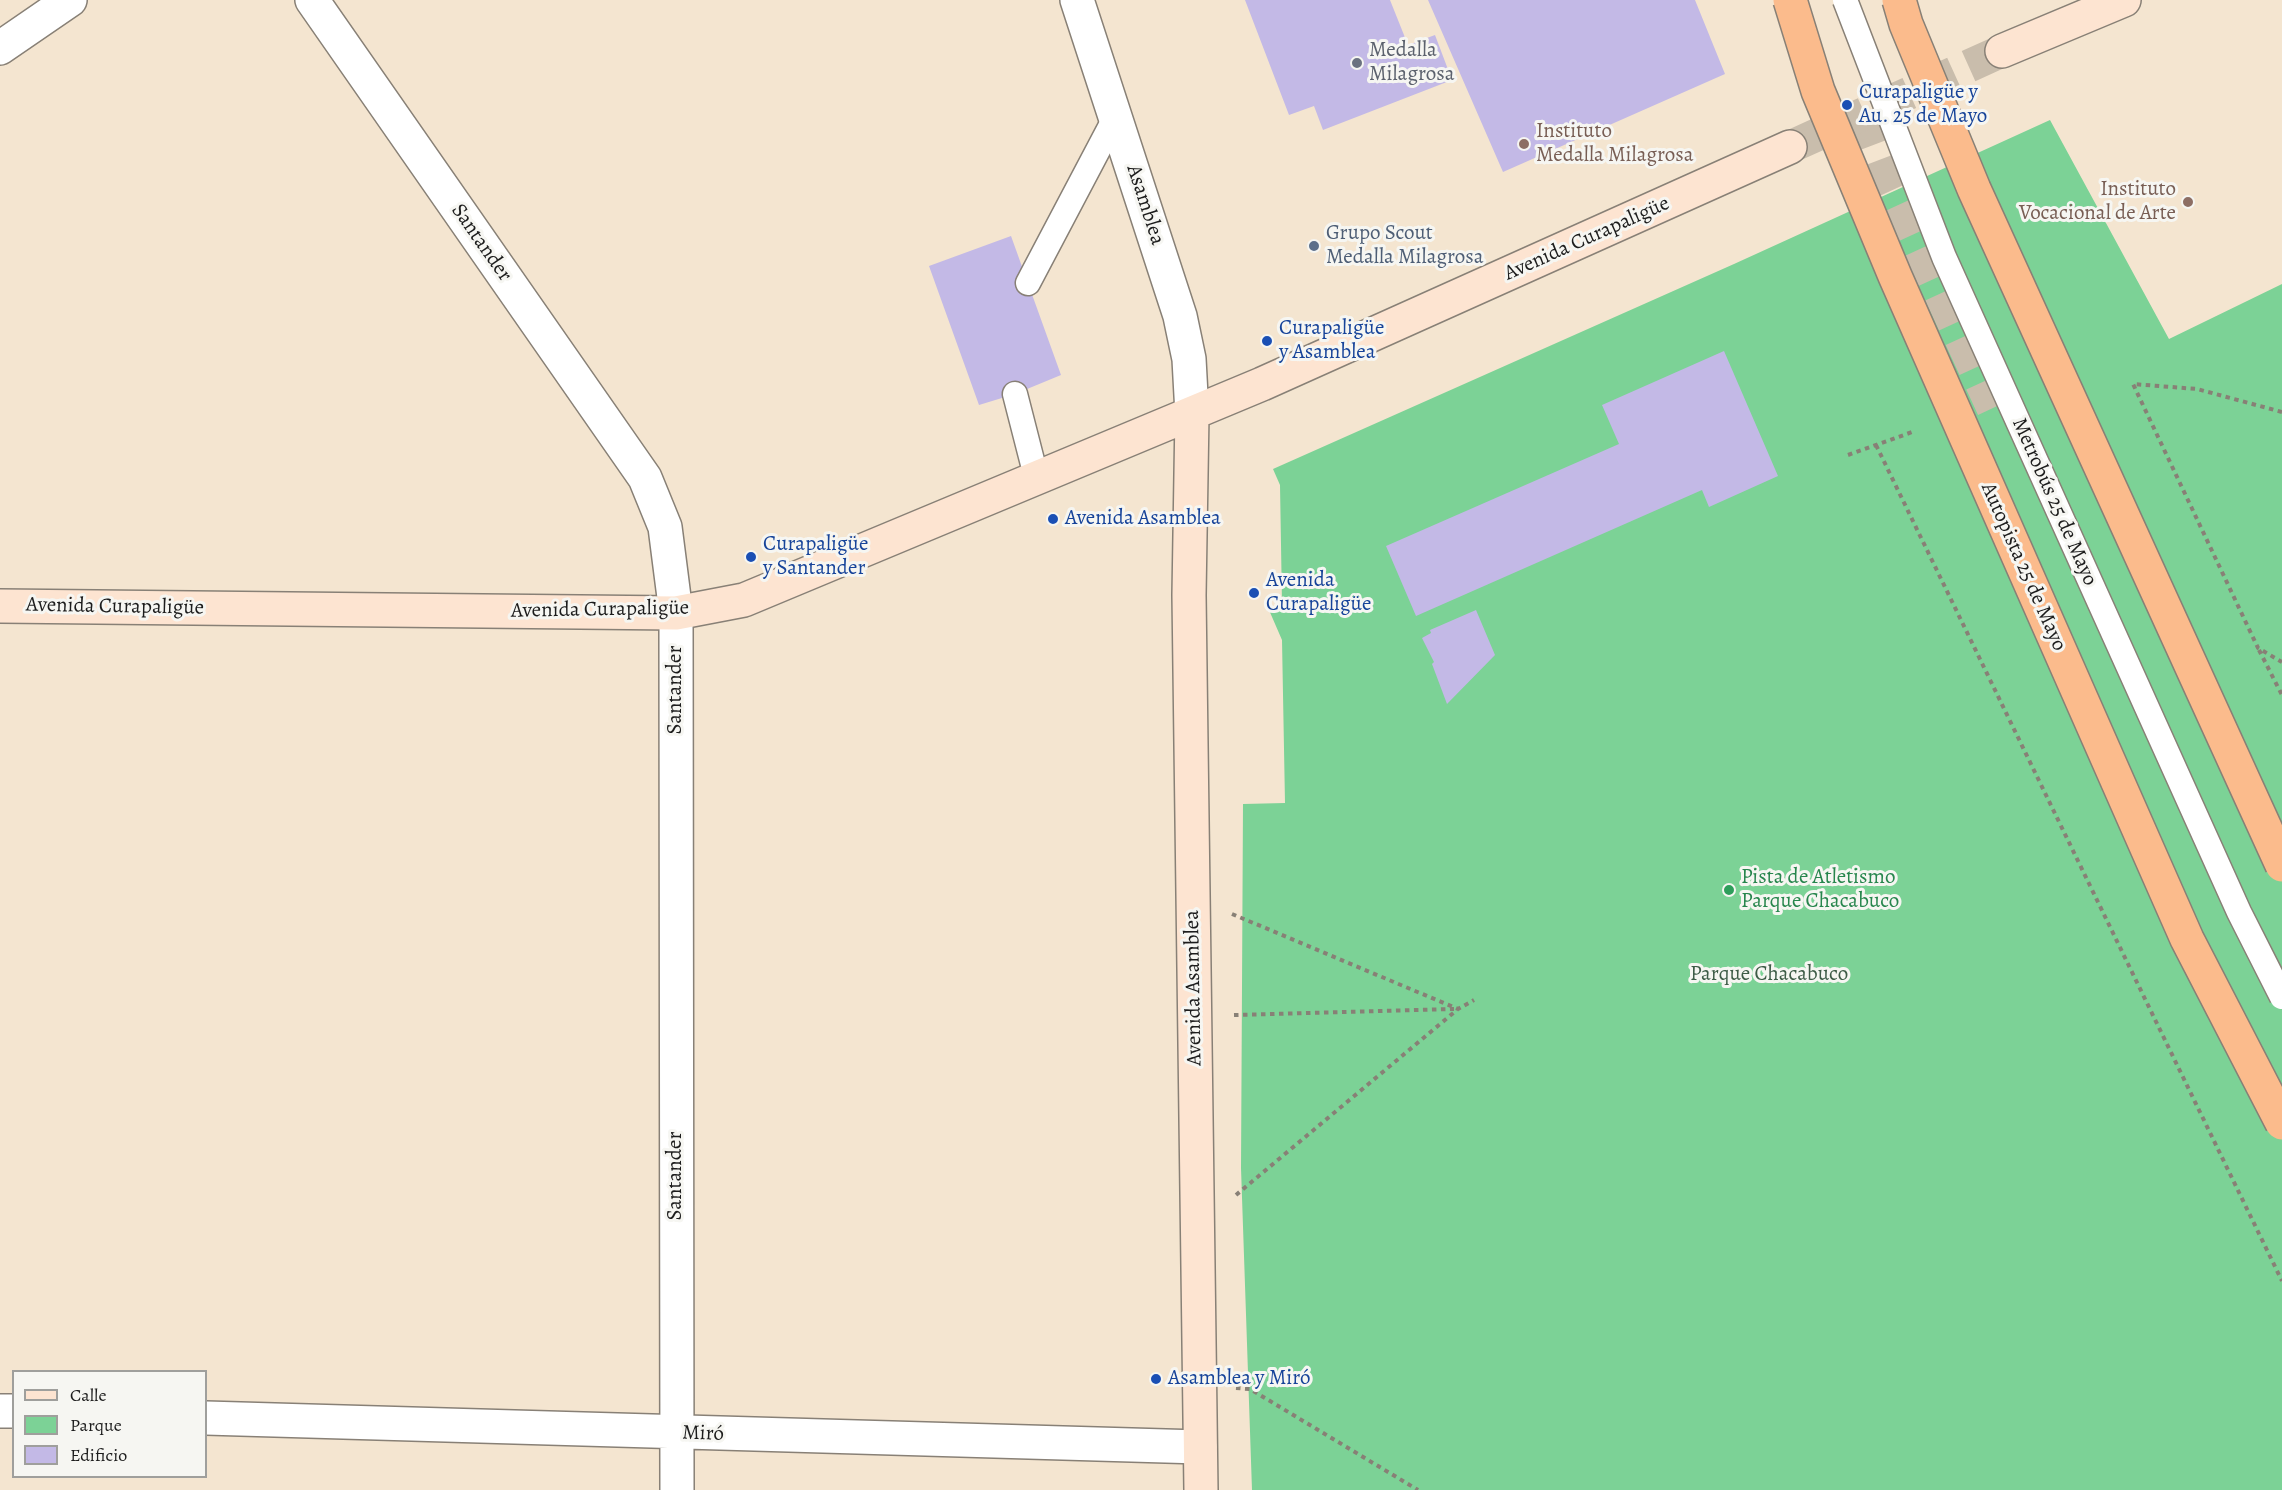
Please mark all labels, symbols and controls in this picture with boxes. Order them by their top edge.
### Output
place label: Medalla Milagrosa [1369,38,1454,88]
marker: Medalla Milagrosa [1350,56,1364,70]
place label: Curapaligüe y Au. 25 de Mayo [1859,80,1987,130]
marker: Curapaligüe y Au. 25 de Mayo [1840,98,1854,112]
place label: Instituto Medalla Milagrosa [1536,119,1693,169]
marker: Instituto Medalla Milagrosa [1517,137,1531,151]
street label: Asamblea [1120,162,1170,248]
place label: Instituto Vocacional de Arte [2019,177,2176,227]
street label: Avenida Curapaligüe [1500,191,1674,287]
marker: Instituto Vocacional de Arte [2181,195,2195,209]
street label: Santander [445,199,517,287]
place label: Grupo Scout Medalla Milagrosa [1326,221,1483,271]
marker: Grupo Scout Medalla Milagrosa [1307,239,1321,253]
place label: Curapaligüe y Asamblea [1279,316,1384,366]
marker: Curapaligüe y Asamblea [1260,334,1274,348]
street label: Metrobús 25 de Mayo [2006,414,2102,590]
street label: Autopista 25 de Mayo [1975,479,2071,655]
place label: Avenida Asamblea [1065,506,1221,532]
marker: Avenida Asamblea [1046,512,1060,526]
place label: Curapaligüe y Santander [763,532,868,582]
marker: Curapaligüe y Santander [744,550,758,564]
place label: Avenida Curapaligüe [1266,568,1371,618]
marker: Avenida Curapaligüe [1247,586,1261,600]
street label: Avenida Curapaligüe [26,593,204,621]
street label: Avenida Curapaligüe [511,596,689,624]
street label: Santander [663,646,689,734]
place label: Pista de Atletismo Parque Chacabuco [1741,865,1899,915]
marker: Pista de Atletismo Parque Chacabuco [1722,883,1736,897]
street label: Avenida Asamblea [1180,910,1208,1066]
park label: Parque Chacabuco [1690,962,1848,988]
street label: Santander [663,1132,689,1220]
place label: Asamblea y Miró [1168,1366,1310,1392]
legend [12,1370,207,1478]
marker: Asamblea y Miró [1149,1372,1163,1386]
text: Calle [70,1383,107,1407]
text: Parque [70,1413,122,1437]
street label: Miró [682,1421,724,1447]
text: Edificio [70,1443,127,1467]

